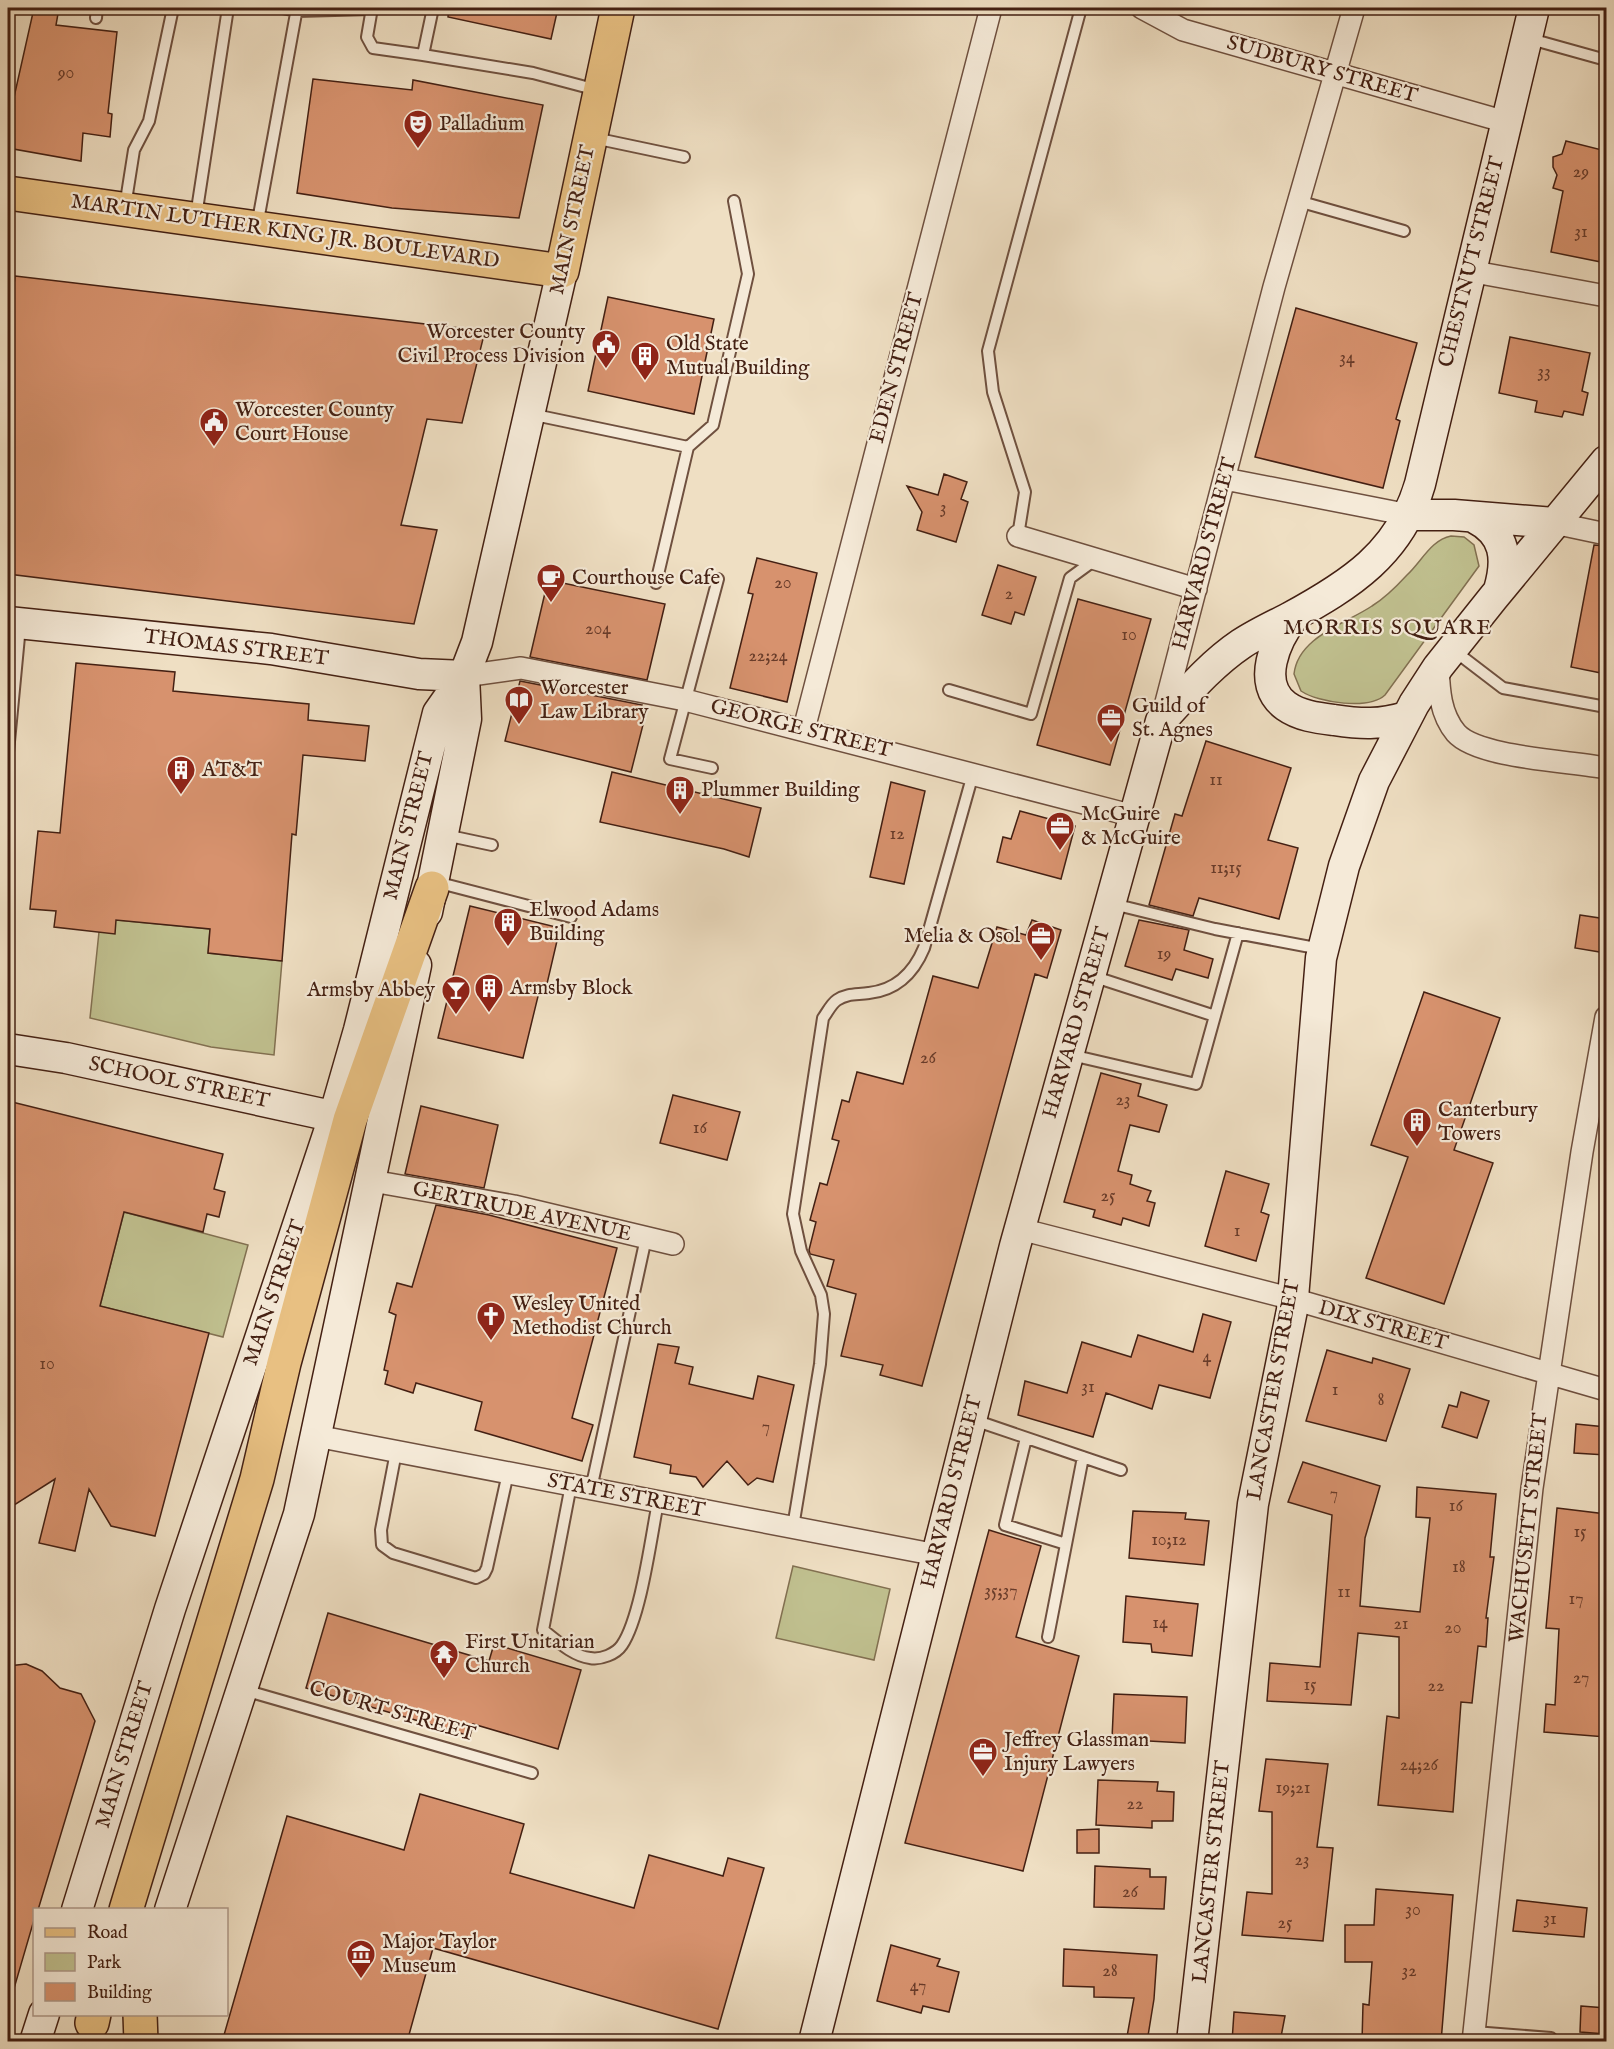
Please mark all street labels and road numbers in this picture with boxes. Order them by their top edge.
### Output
street label: SUDBURY STREET [1223,30,1421,110]
street label: MAIN STREET [544,142,602,297]
street label: CHESTNUT STREET [1433,153,1511,370]
street label: MARTIN LUTHER KING JR. BOULEVARD [69,189,501,275]
street label: EDEN STREET [864,289,930,446]
street label: HARVARD STREET [1166,454,1244,653]
street label: THOMAS STREET [142,623,331,673]
street label: GEORGE STREET [707,693,895,765]
street label: MAIN STREET [378,748,441,903]
street label: HARVARD STREET [1037,923,1117,1122]
street label: SCHOOL STREET [86,1051,272,1115]
street label: GERTRUDE AVENUE [410,1176,634,1248]
street label: MAIN STREET [237,1216,313,1369]
street label: LANCASTER STREET [1241,1277,1307,1502]
street label: DIX STREET [1315,1295,1452,1358]
street label: HARVARD STREET [915,1392,989,1591]
street label: WACHUSETT STREET [1504,1411,1555,1644]
street label: STATE STREET [545,1467,708,1525]
street label: COURT STREET [306,1675,479,1749]
street label: MAIN STREET [90,1678,160,1832]
street label: LANCASTER STREET [1187,1759,1237,1985]

